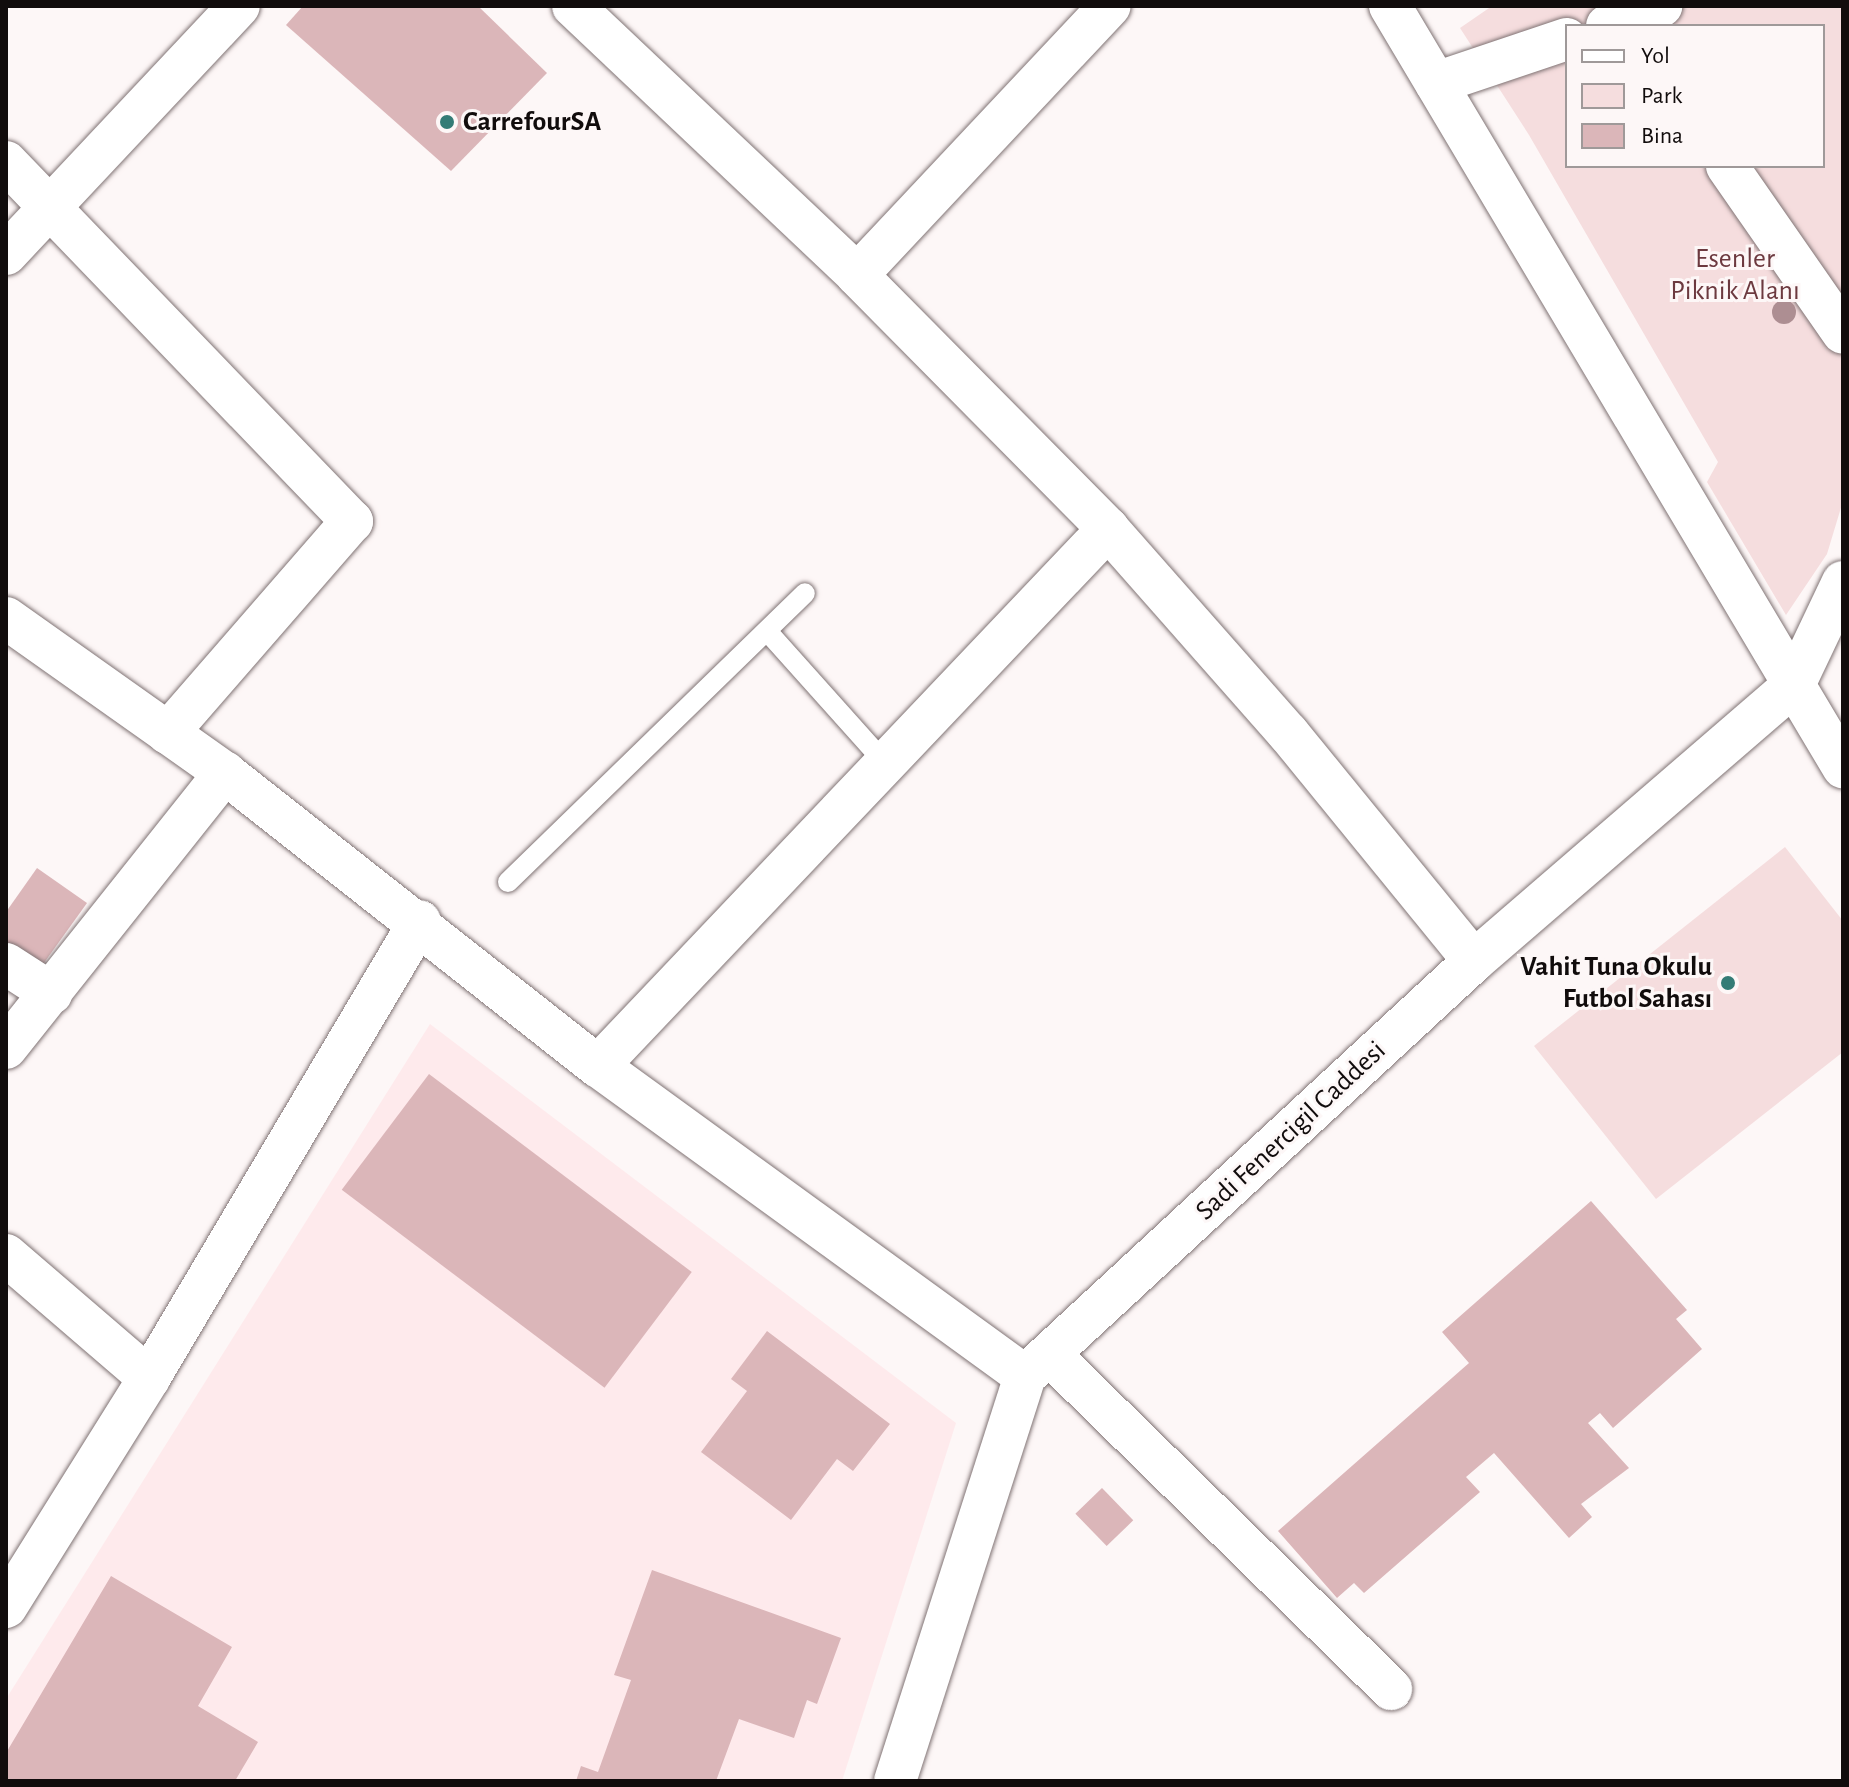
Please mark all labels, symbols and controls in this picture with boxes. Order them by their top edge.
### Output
legend [1565,24,1825,168]
text: Yol [1641,44,1670,68]
text: Park [1641,84,1682,108]
place label: CarrefourSA [463,105,601,139]
marker: CarrefourSA [438,113,456,131]
text: Bina [1641,124,1683,148]
park label: Esenler Piknik Alanı [1670,242,1800,308]
place label: Vahit Tuna Okulu Futbol Sahası [1520,950,1712,1016]
marker: Vahit Tuna Okulu Futbol Sahası [1719,974,1737,992]
street label: Sadi Fenercigil Caddesi [1189,1034,1393,1228]

